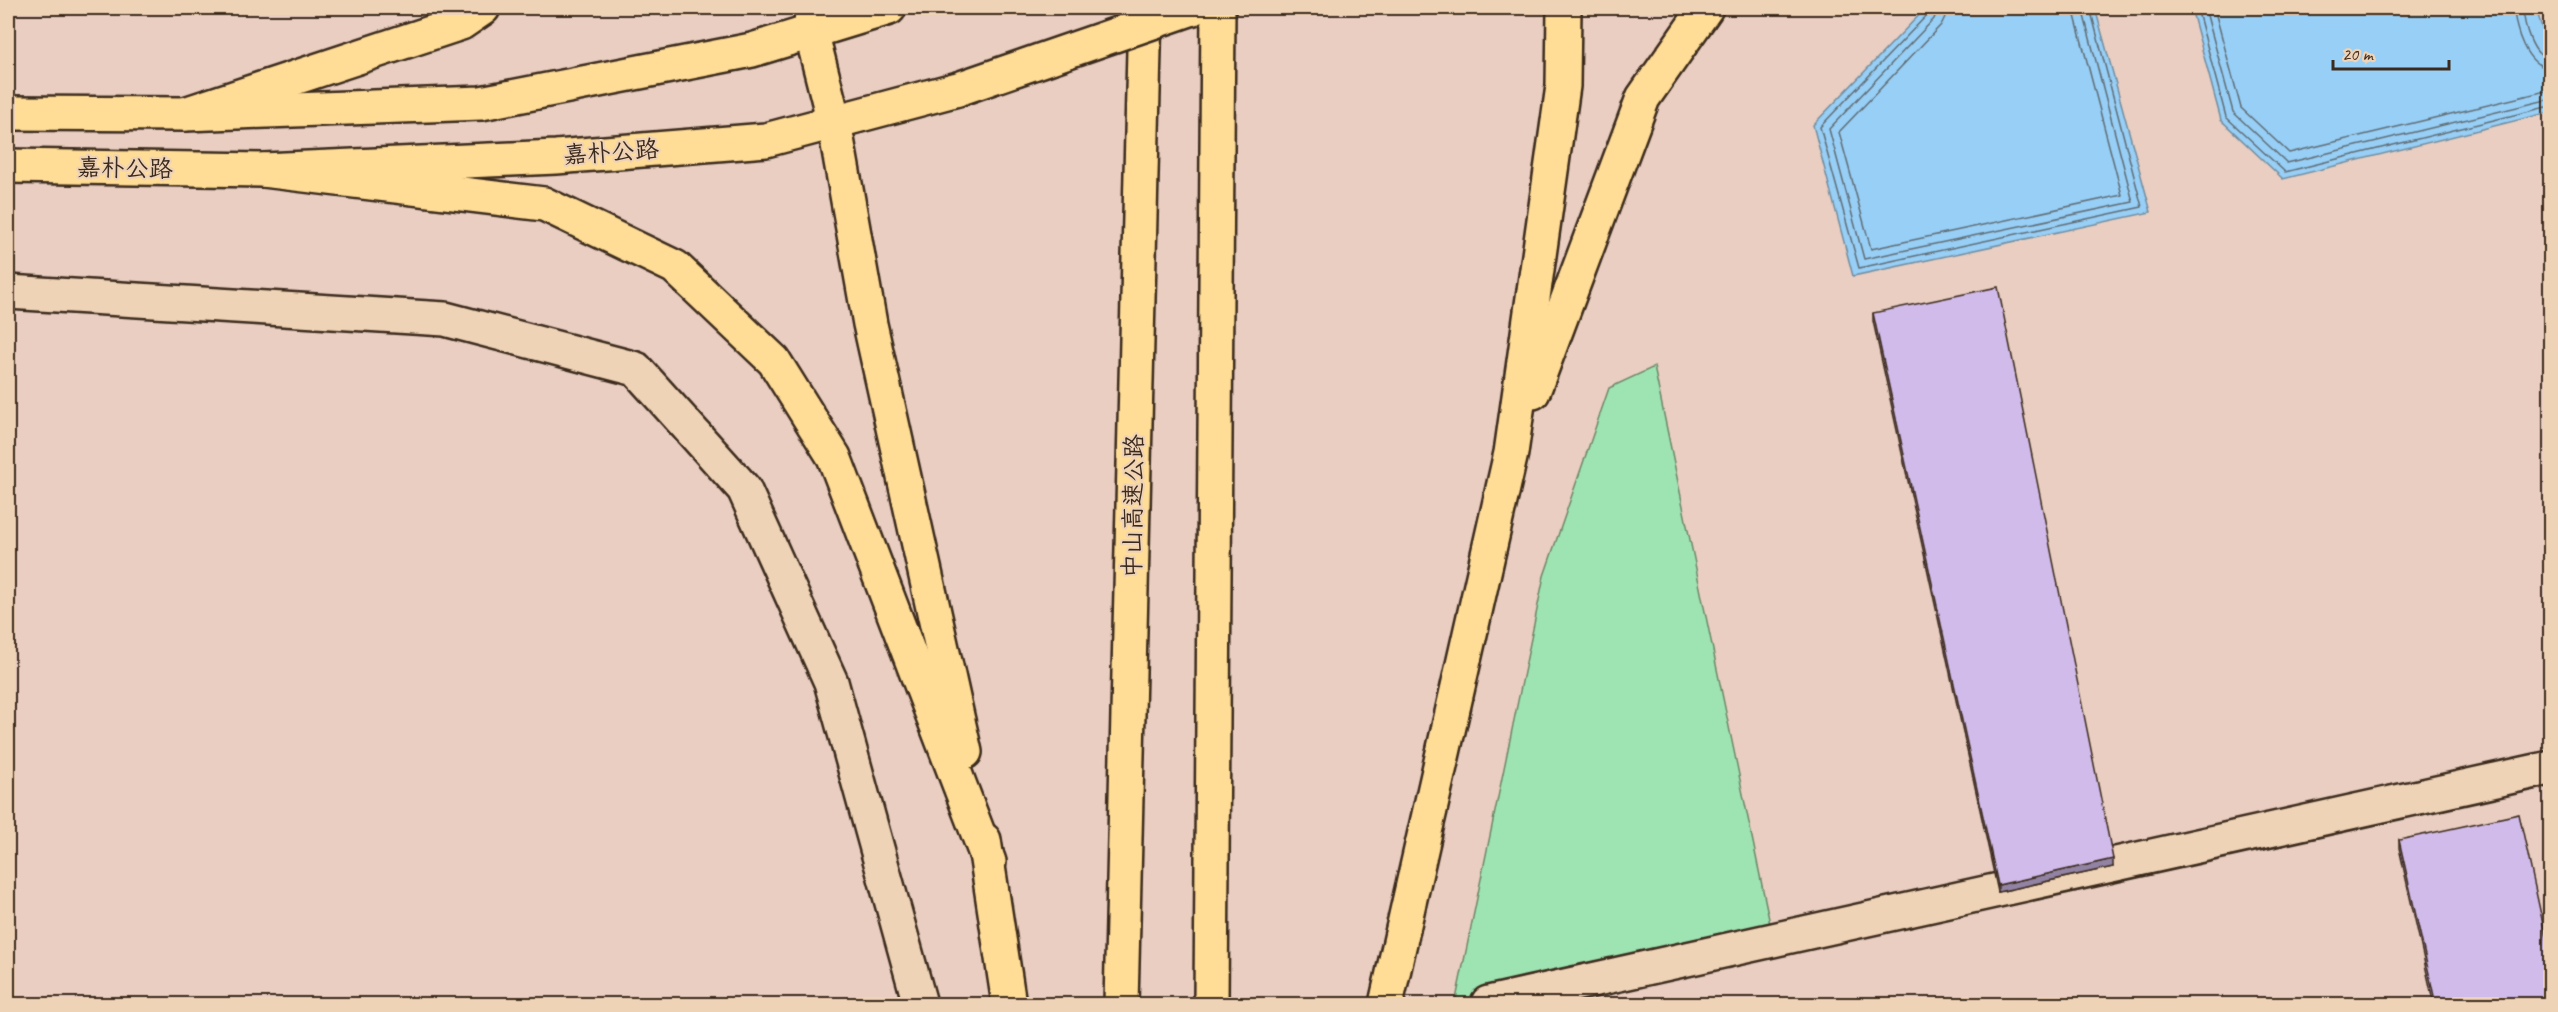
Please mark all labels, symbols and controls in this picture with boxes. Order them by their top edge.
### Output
scale bar [2333,33,2448,71]
text: 20 m [2342,43,2375,65]
street label: 嘉朴公路 [562,134,660,170]
street label: 嘉朴公路 [77,152,173,184]
street label: 中山高速公路 [1117,434,1149,578]

